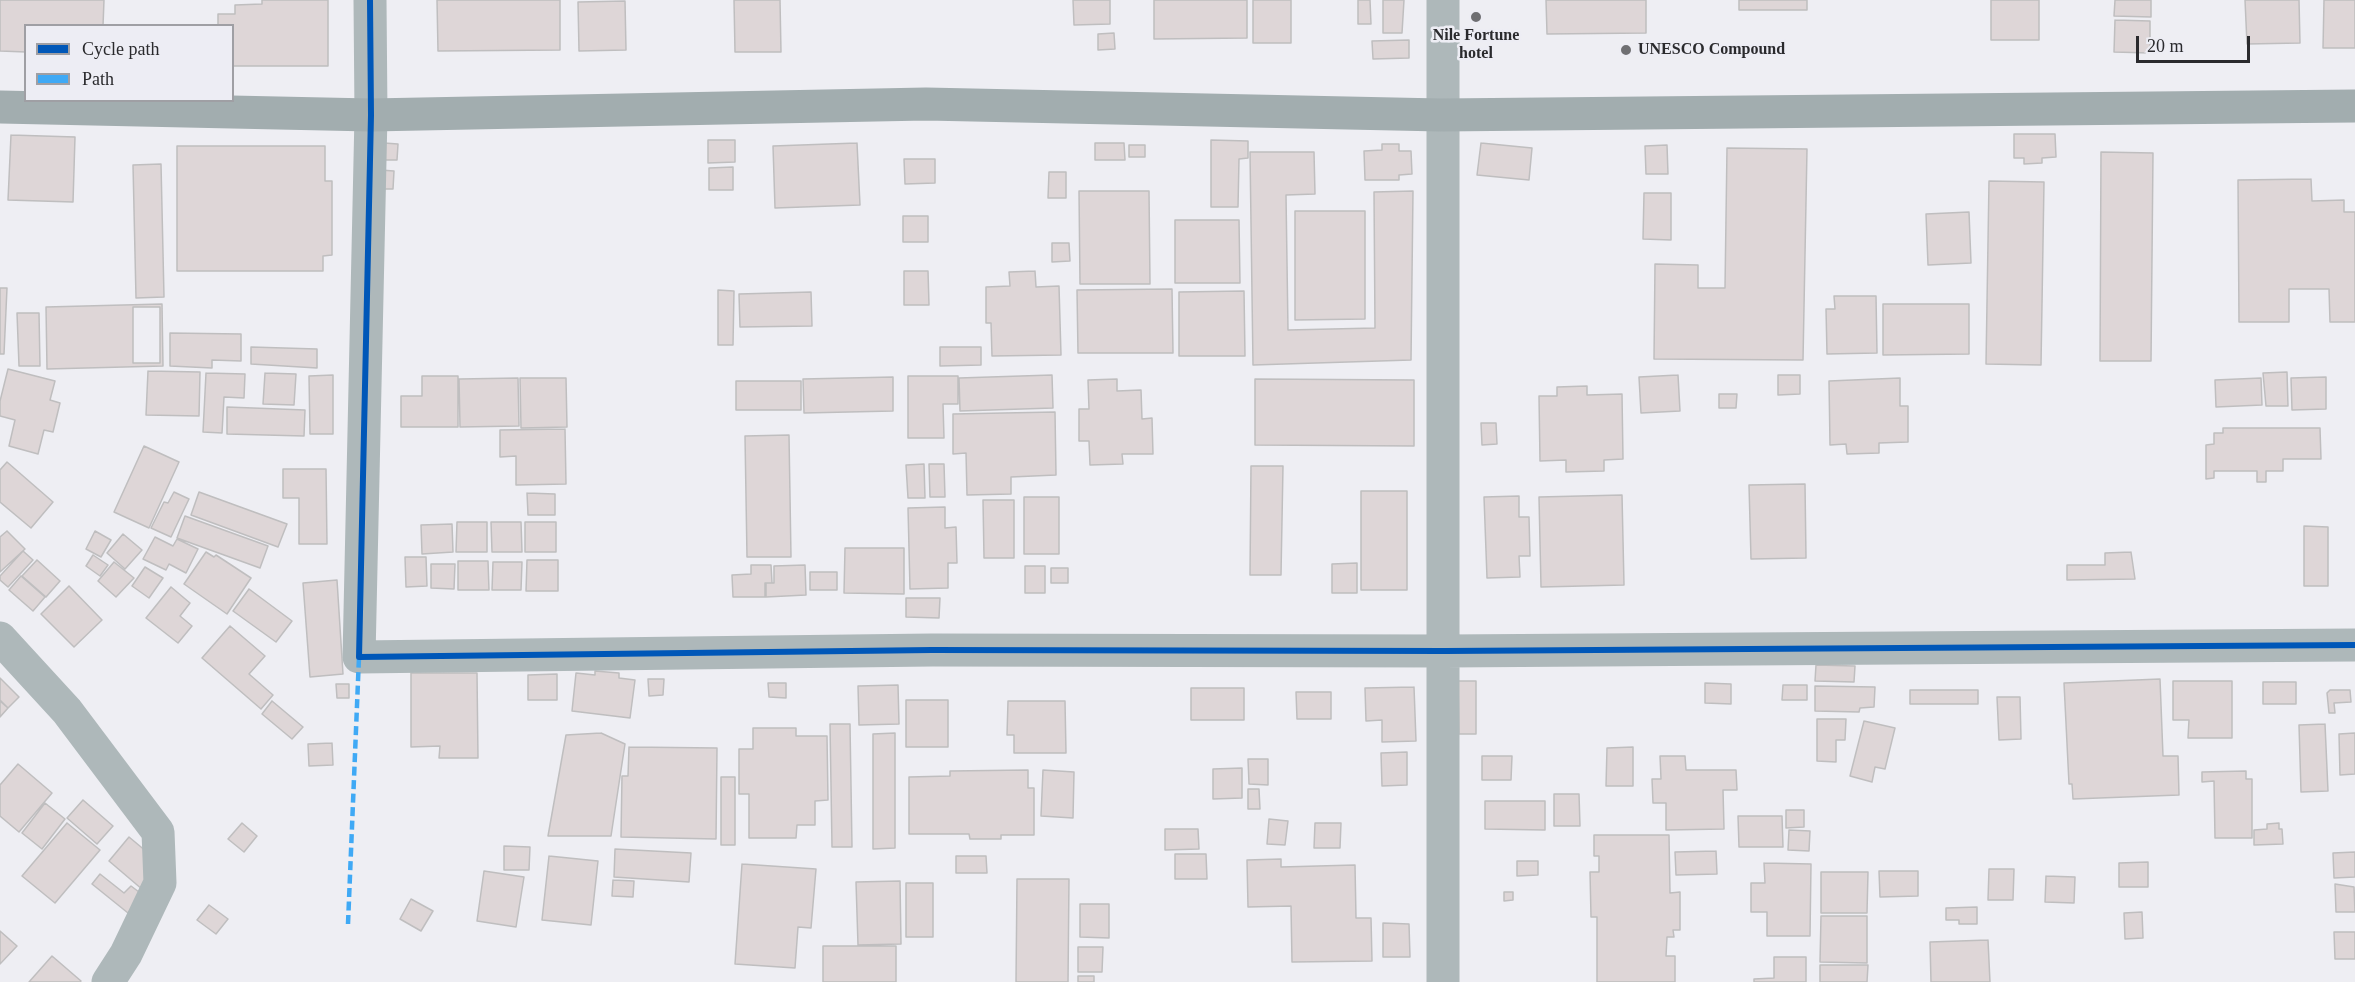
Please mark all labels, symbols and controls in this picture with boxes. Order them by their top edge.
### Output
marker: Nile Fortune hotel [1469,10,1483,24]
legend [24,24,234,102]
scale bar [2139,24,2253,62]
place label: Nile Fortune hotel [1433,26,1519,64]
text: 20 m [2147,36,2184,56]
text: Cycle path [82,39,159,59]
place label: UNESCO Compound [1638,40,1785,60]
marker: UNESCO Compound [1619,43,1633,57]
text: Path [82,69,114,89]

